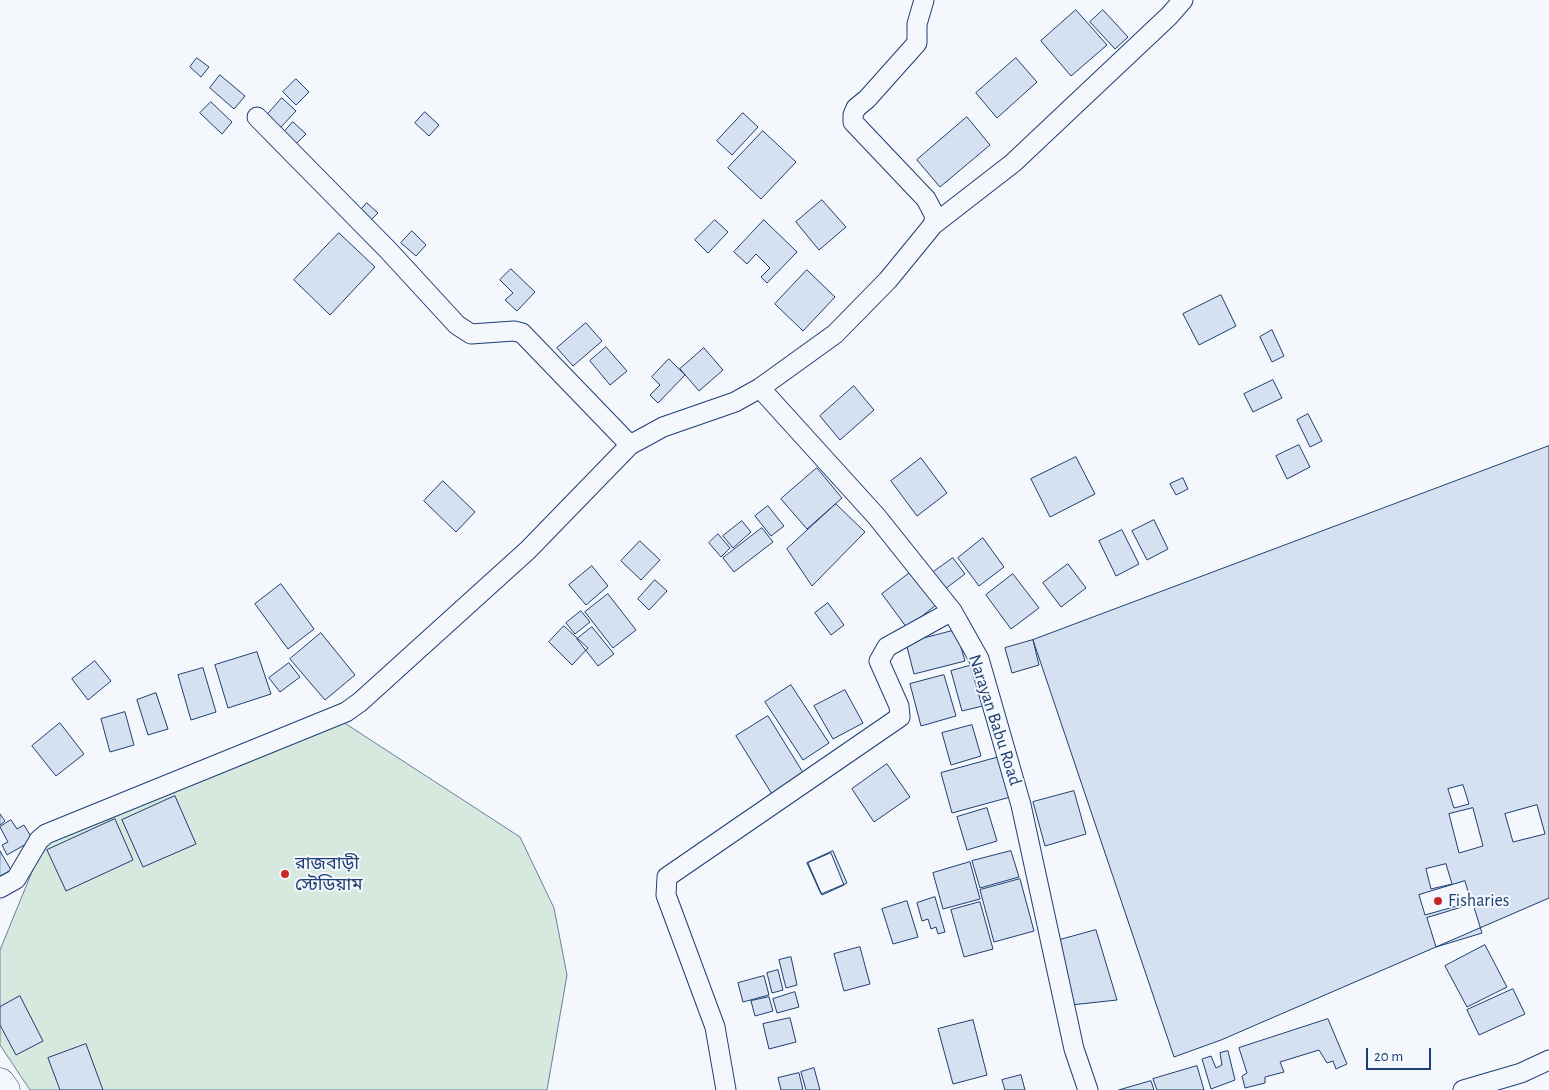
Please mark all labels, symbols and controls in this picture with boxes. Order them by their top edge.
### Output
street label: Narayan Babu Road [964,652,1026,788]
place label: রাজবাড়ী স্টেডিয়াম [295,853,362,896]
marker: রাজবাড়ী স্টেডিয়াম [279,868,291,880]
place label: Fisharies [1448,890,1509,912]
marker: Fisharies [1432,895,1444,907]
scale bar [1369,1038,1434,1070]
text: 20 m [1374,1049,1403,1064]

